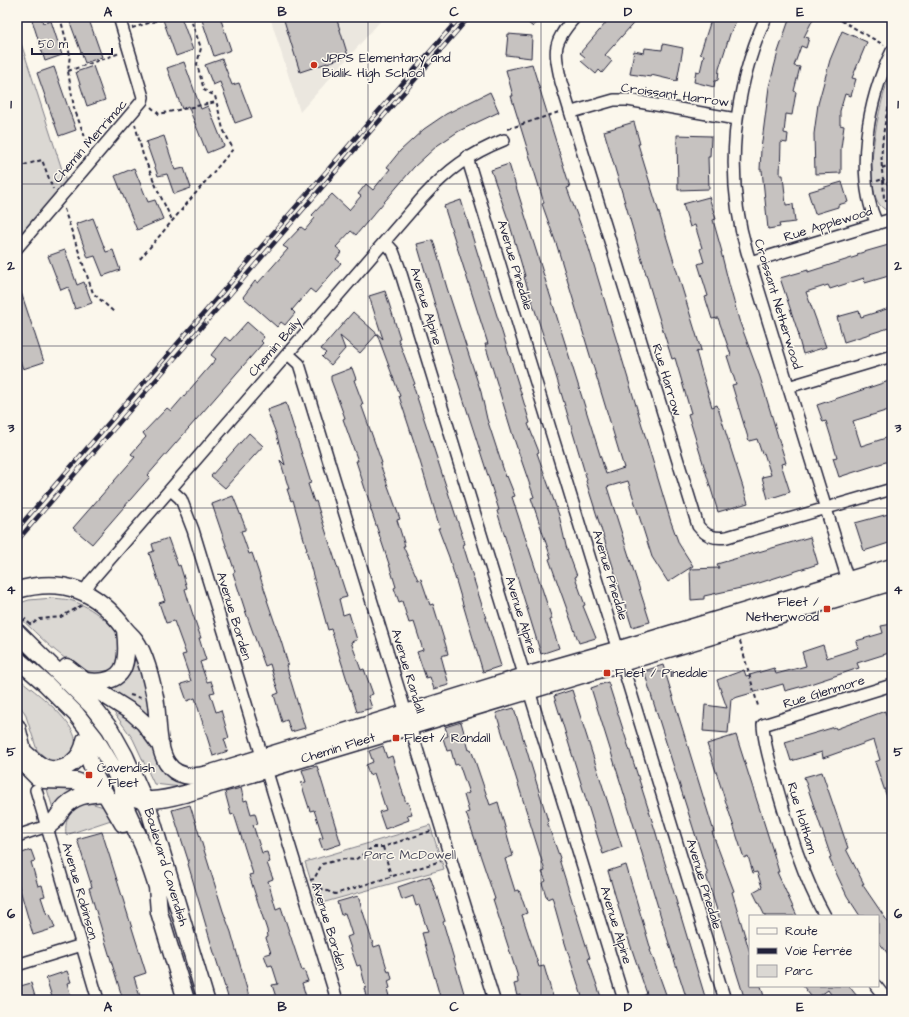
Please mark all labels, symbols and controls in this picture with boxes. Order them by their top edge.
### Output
text: A [104,3,113,21]
text: B [277,3,287,21]
text: C [449,3,459,21]
text: D [624,3,633,21]
text: E [796,3,804,21]
scale bar [32,30,112,56]
text: 50 m [38,36,69,53]
place label: JPPS Elementary and Bialik High School [322,49,451,83]
marker: JPPS Elementary and Bialik High School [309,60,319,70]
street label: Croissant Harrow [620,79,730,111]
text: 1 [10,95,12,113]
street label: Chemin Merrimac [49,95,131,187]
text: 1 [897,95,899,113]
street label: Rue Applewood [781,202,875,246]
street label: Avenue Pinedale [493,218,537,312]
street label: Croissant Netherwood [750,237,806,372]
text: 2 [6,257,15,275]
text: 2 [893,257,902,275]
street label: Avenue Alpine [406,265,446,347]
street label: Chemin Baily [244,313,307,381]
street label: Rue Harrow [647,342,687,418]
text: 3 [7,419,15,437]
text: 3 [894,419,902,437]
street label: Avenue Pinedale [588,528,632,622]
street label: Avenue Borden [212,570,256,663]
street label: Avenue Alpine [501,574,541,656]
text: 4 [7,581,16,599]
text: 4 [894,581,903,599]
place label: Fleet / Netherwood [746,593,819,626]
marker: Fleet / Netherwood [822,604,832,614]
street label: Avenue Randall [387,627,429,715]
place label: Fleet / Pinedale [615,664,708,682]
marker: Fleet / Pinedale [602,668,612,678]
street label: Rue Glenmore [781,671,867,713]
street label: Chemin Fleet [299,728,378,768]
place label: Fleet / Randall [404,729,490,747]
marker: Fleet / Randall [391,733,401,743]
text: 5 [6,743,16,761]
text: 5 [893,743,903,761]
place label: Cavendish / Fleet [97,759,155,792]
marker: Cavendish / Fleet [84,770,94,780]
street label: Rue Holtham [783,780,822,857]
street label: Boulevard Cavendish [140,806,193,929]
street label: Avenue Pinedale [682,837,726,931]
street label: Avenue Robinson [58,840,103,942]
park label: Parc McDowell [364,846,456,864]
street label: Avenue Borden [307,880,351,973]
street label: Avenue Alpine [596,884,636,966]
text: 6 [7,905,16,923]
text: 6 [894,905,903,923]
legend [749,915,879,987]
text: Route [785,923,818,940]
text: Voie ferrée [785,943,853,960]
text: Parc [785,963,813,980]
text: A [104,998,113,1016]
text: B [277,998,287,1016]
text: C [449,998,459,1016]
text: D [624,998,633,1016]
text: E [796,998,804,1016]

